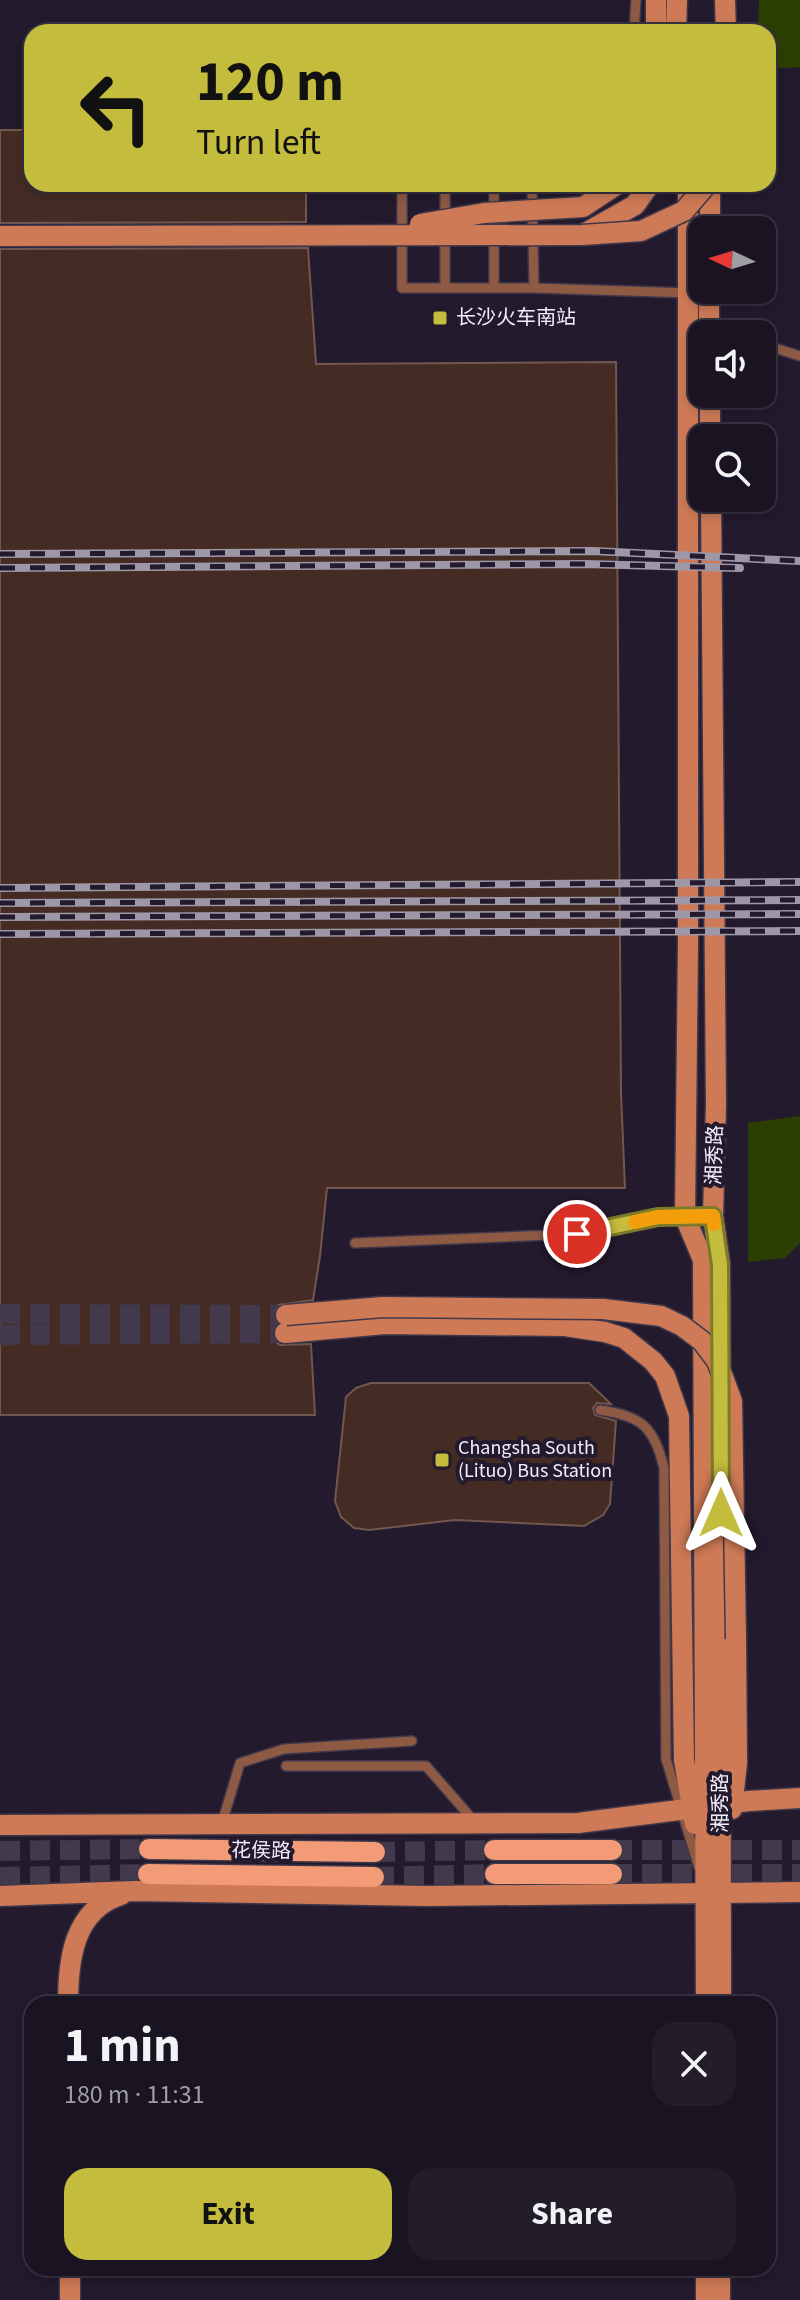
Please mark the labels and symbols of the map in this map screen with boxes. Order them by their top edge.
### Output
north arrow [688,216,776,304]
place label: 长沙火车南站 [456,304,576,332]
marker: 长沙火车南站 [431,309,449,327]
street label: 湘秀路 [700,1125,730,1185]
pin [543,1200,611,1268]
place label: Changsha South (Lituo) Bus Station [458,1434,612,1485]
marker: Changsha South (Lituo) Bus Station [433,1451,451,1469]
position arrow [679,1471,763,1555]
street label: 湘秀路 [707,1773,735,1833]
street label: 花侯路 [231,1836,291,1866]

